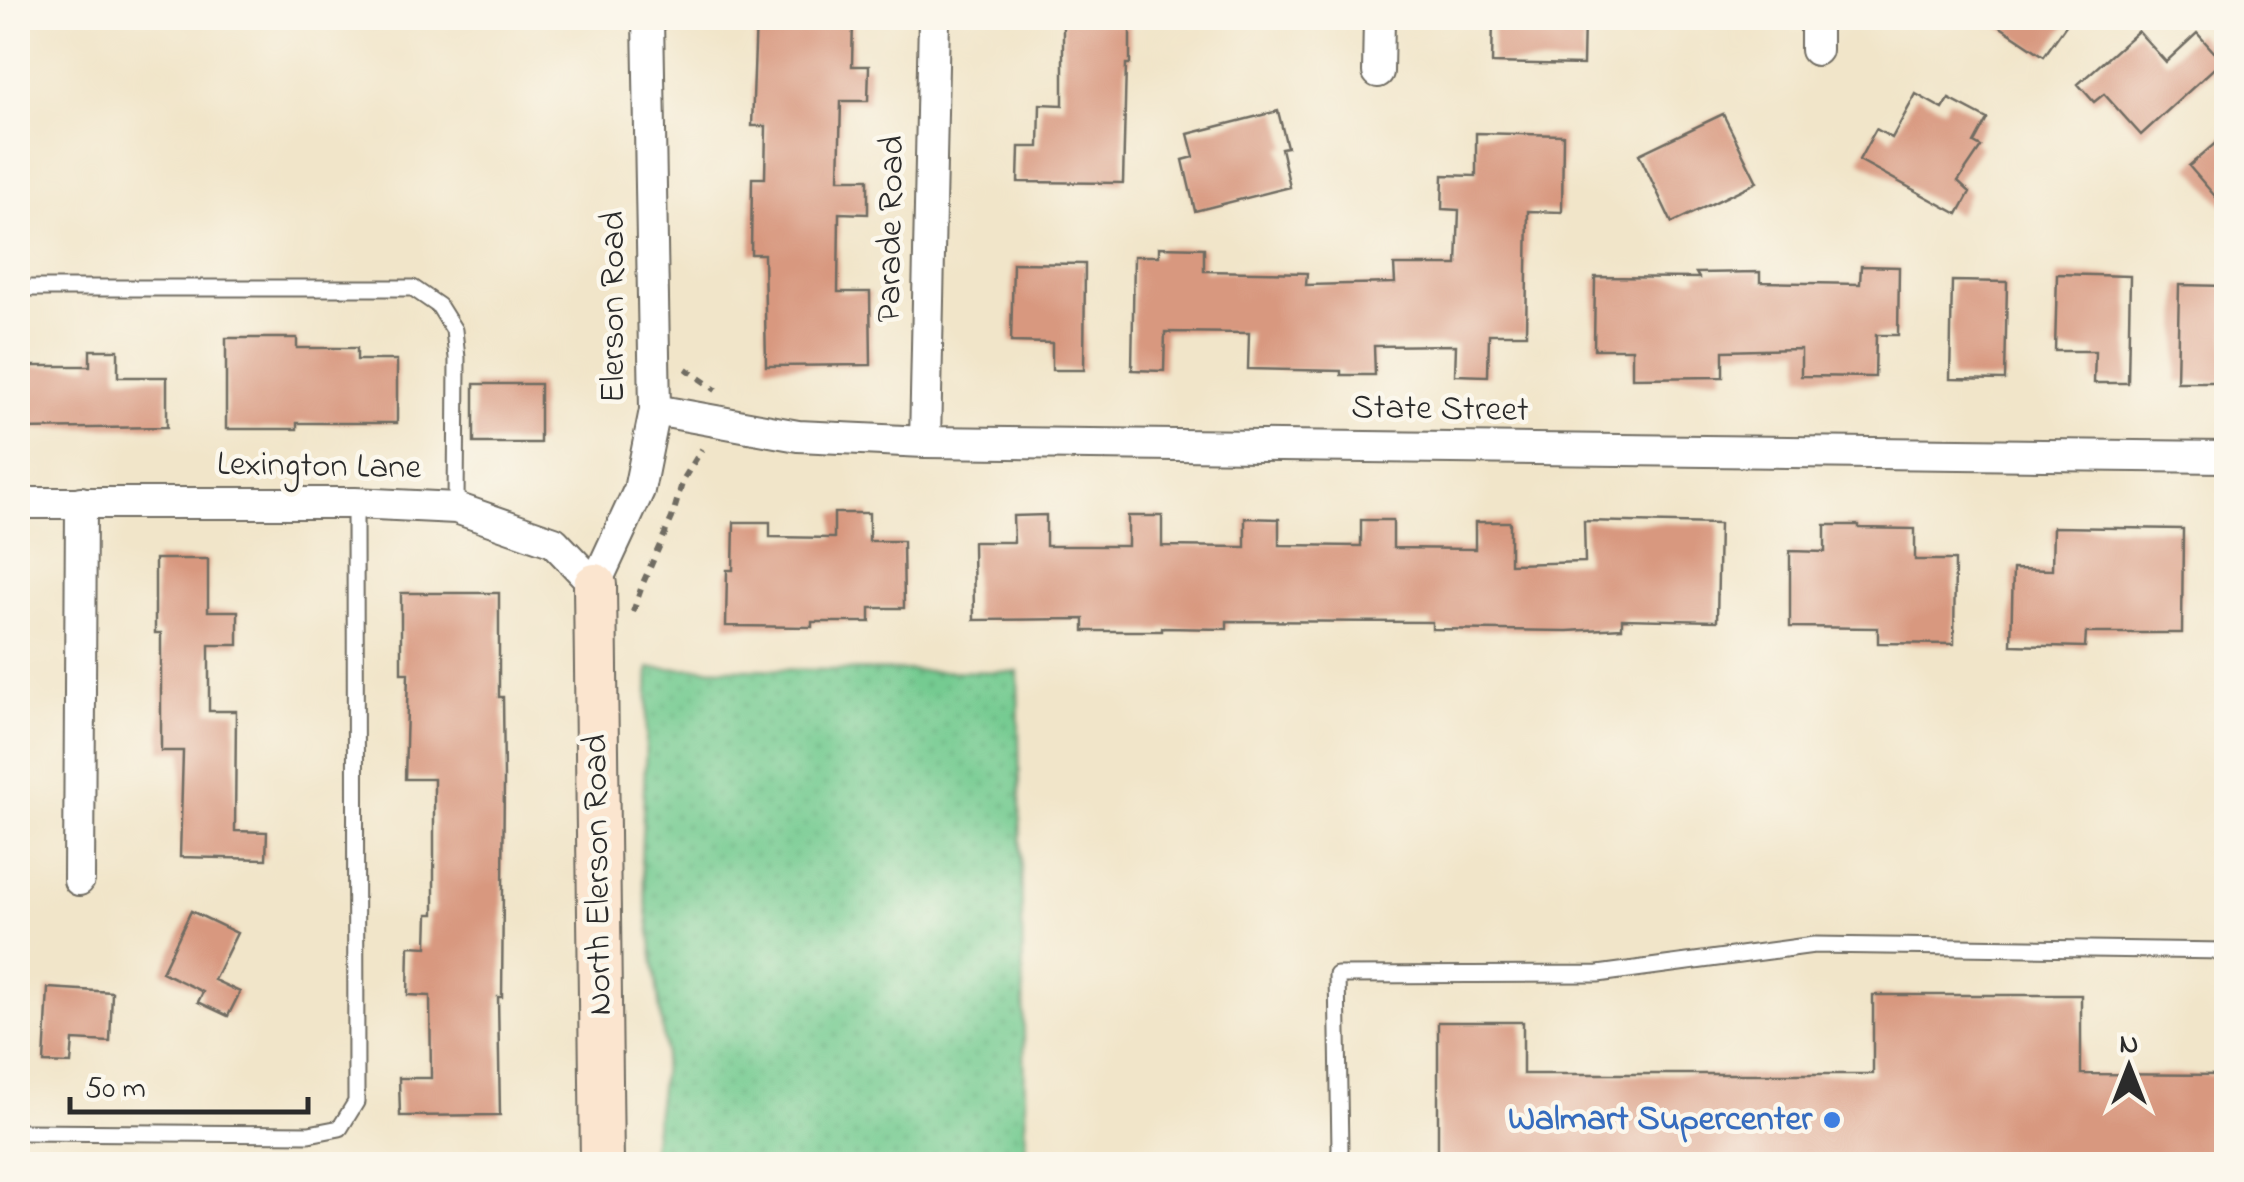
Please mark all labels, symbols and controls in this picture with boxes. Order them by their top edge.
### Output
street label: Parade Road [865,135,919,323]
street label: Elerson Road [589,211,640,403]
street label: State Street [1351,383,1529,437]
street label: Lexington Lane [216,440,422,494]
street label: North Elerson Road [571,734,627,1016]
north arrow [2079,1017,2179,1117]
text: N [2120,1025,2138,1066]
scale bar [70,1052,308,1114]
text: 50 m [85,1068,146,1112]
place label: Walmart Supercenter [1508,1095,1813,1146]
marker: Walmart Supercenter [1821,1109,1843,1131]

